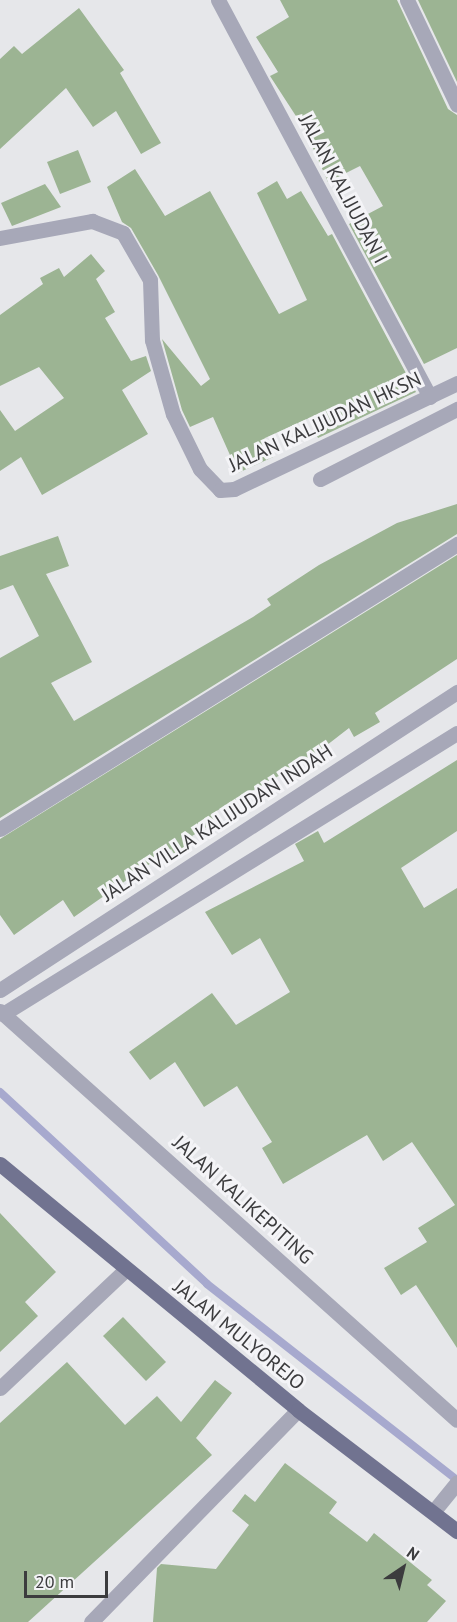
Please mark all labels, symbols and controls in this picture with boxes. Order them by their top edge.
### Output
street label: JALAN KALIJUDAN I [294,110,392,268]
street label: JALAN KALIJUDAN HKSN [225,367,425,477]
street label: JALAN VILLA KALIJUDAN INDAH [96,739,338,907]
street label: JALAN KALIKEPITING [168,1131,318,1269]
street label: JALAN MULYOREJO [169,1275,309,1395]
north arrow [373,1538,433,1598]
text: N [403,1542,423,1564]
scale bar [27,1559,111,1597]
text: 20 m [35,1570,74,1593]

